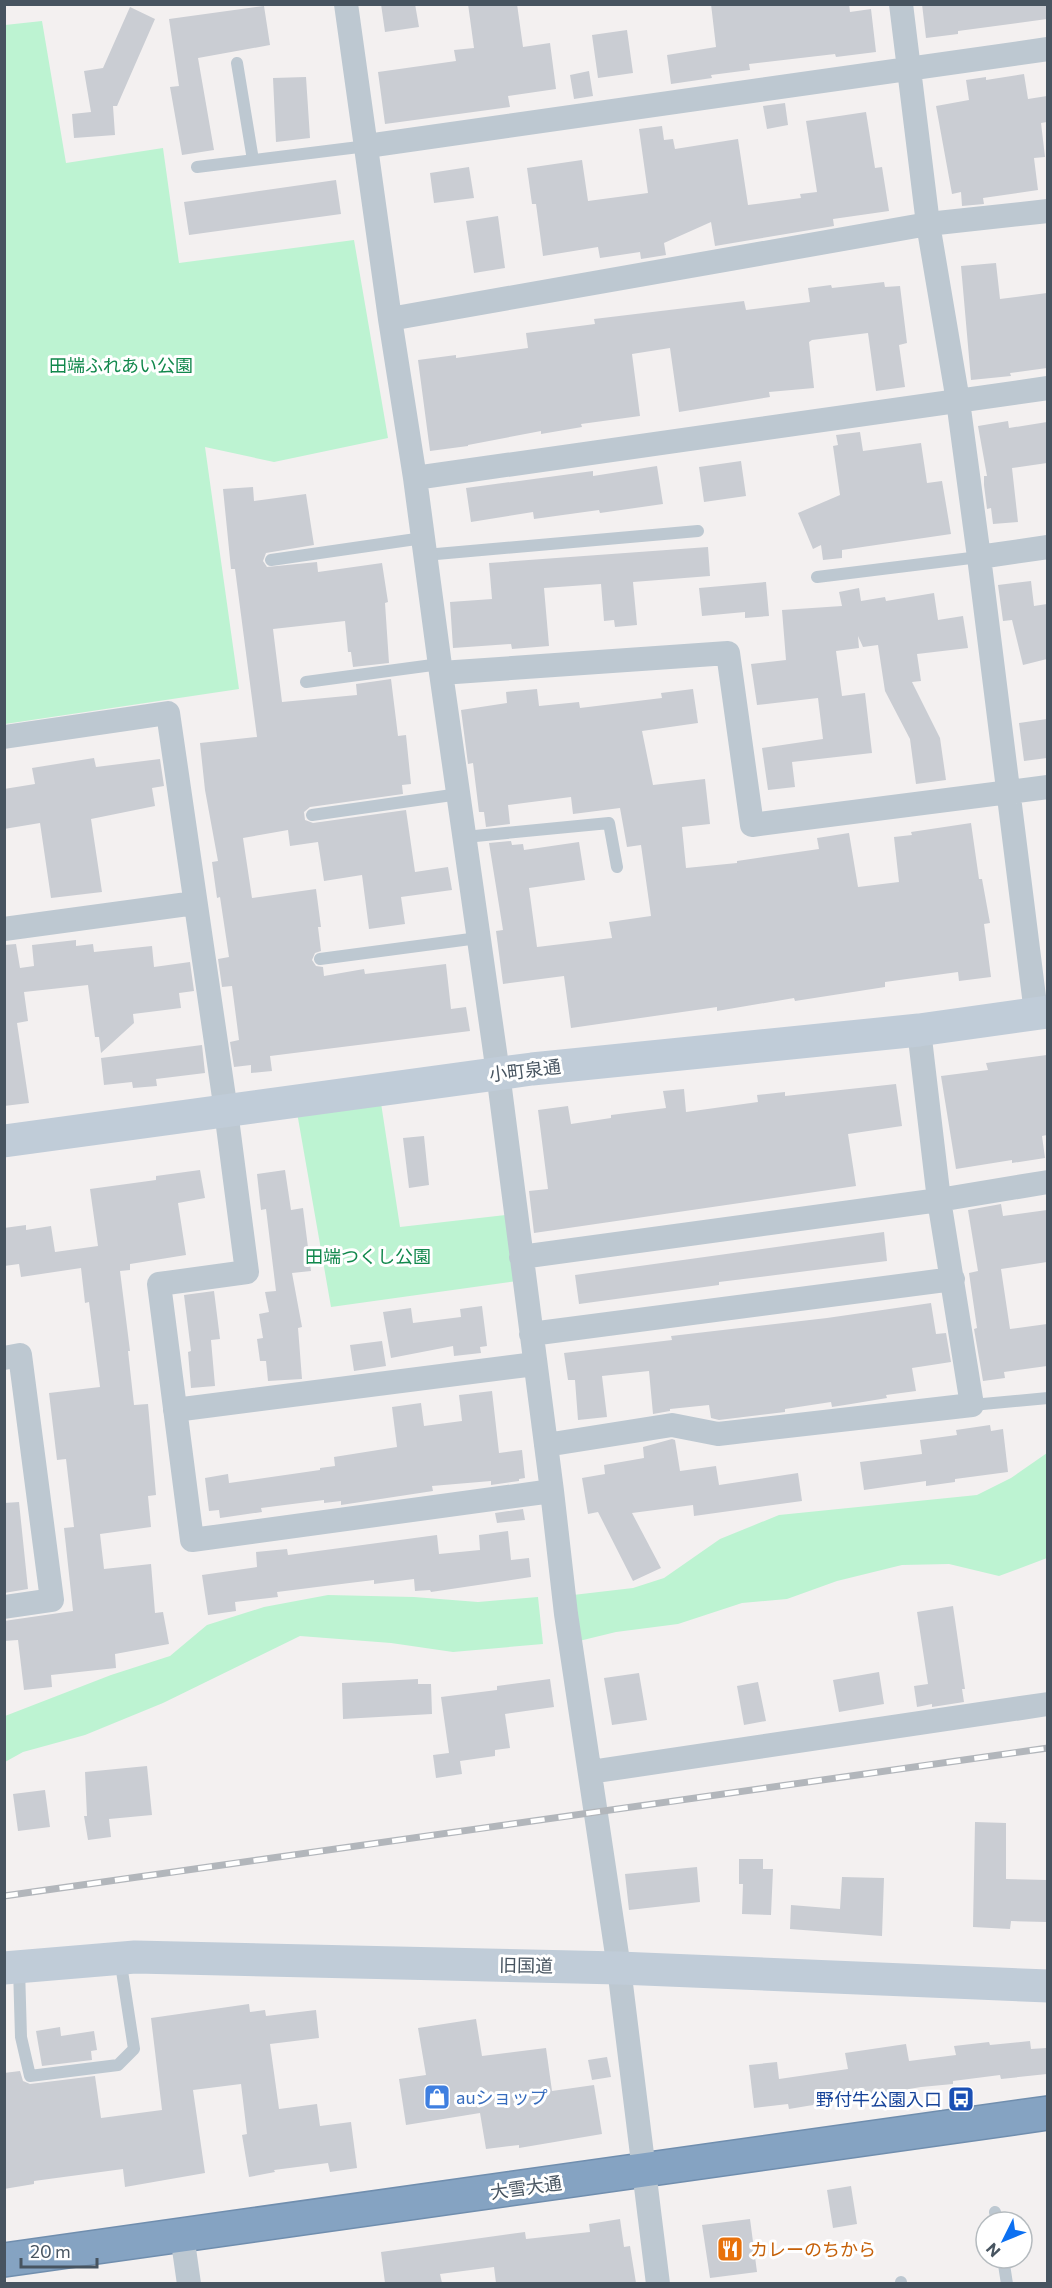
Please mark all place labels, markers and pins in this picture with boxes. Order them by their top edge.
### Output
shop icon: auショップ [422,2082,452,2112]
bus stop icon: 野付牛公園入口 [946,2084,976,2114]
place label: auショップ [456,2086,547,2108]
place label: 野付牛公園入口 [816,2088,942,2110]
restaurant icon: カレーのちから [715,2234,745,2264]
place label: カレーのちから [750,2238,876,2260]

